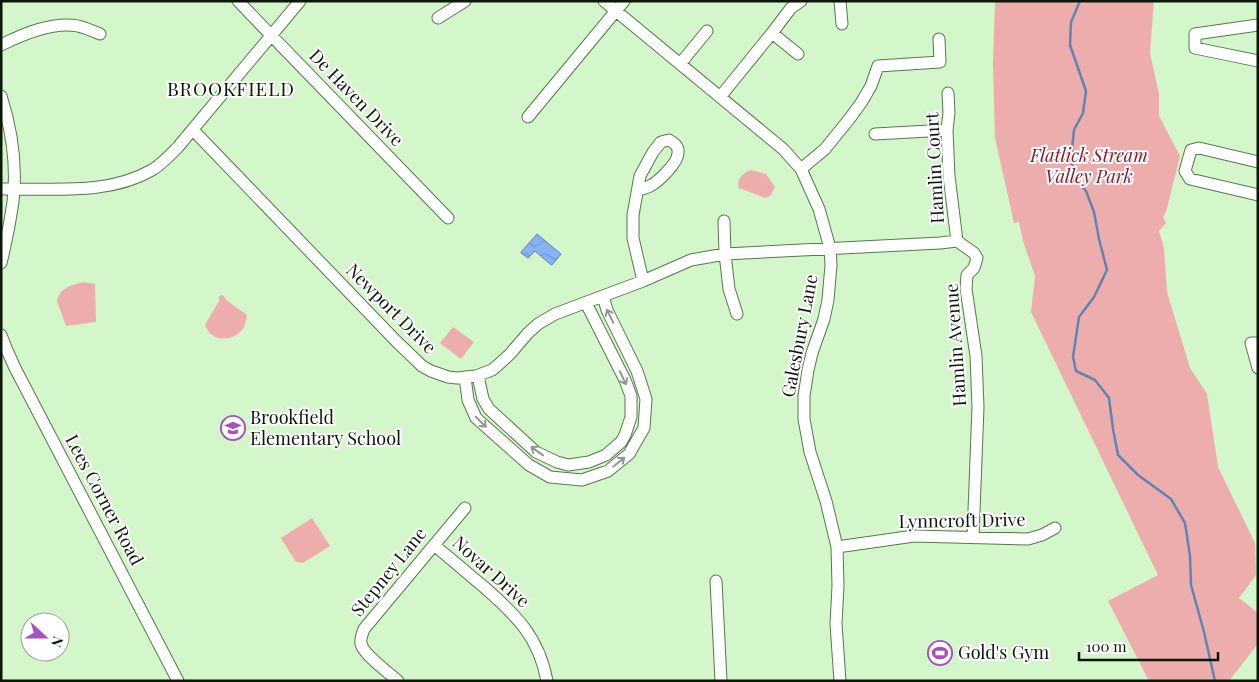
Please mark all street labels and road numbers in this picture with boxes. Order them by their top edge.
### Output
street label: De Haven Drive [304,44,409,151]
street label: Hamlin Court [919,111,949,224]
street label: Newport Drive [341,258,442,359]
street label: Galesbury Lane [775,272,823,399]
street label: Hamlin Avenue [939,283,971,407]
street label: Lees Corner Road [60,430,150,569]
street label: Lynncroft Drive [898,507,1026,533]
street label: Stepney Lane [345,522,431,621]
street label: Novar Drive [448,530,535,612]

